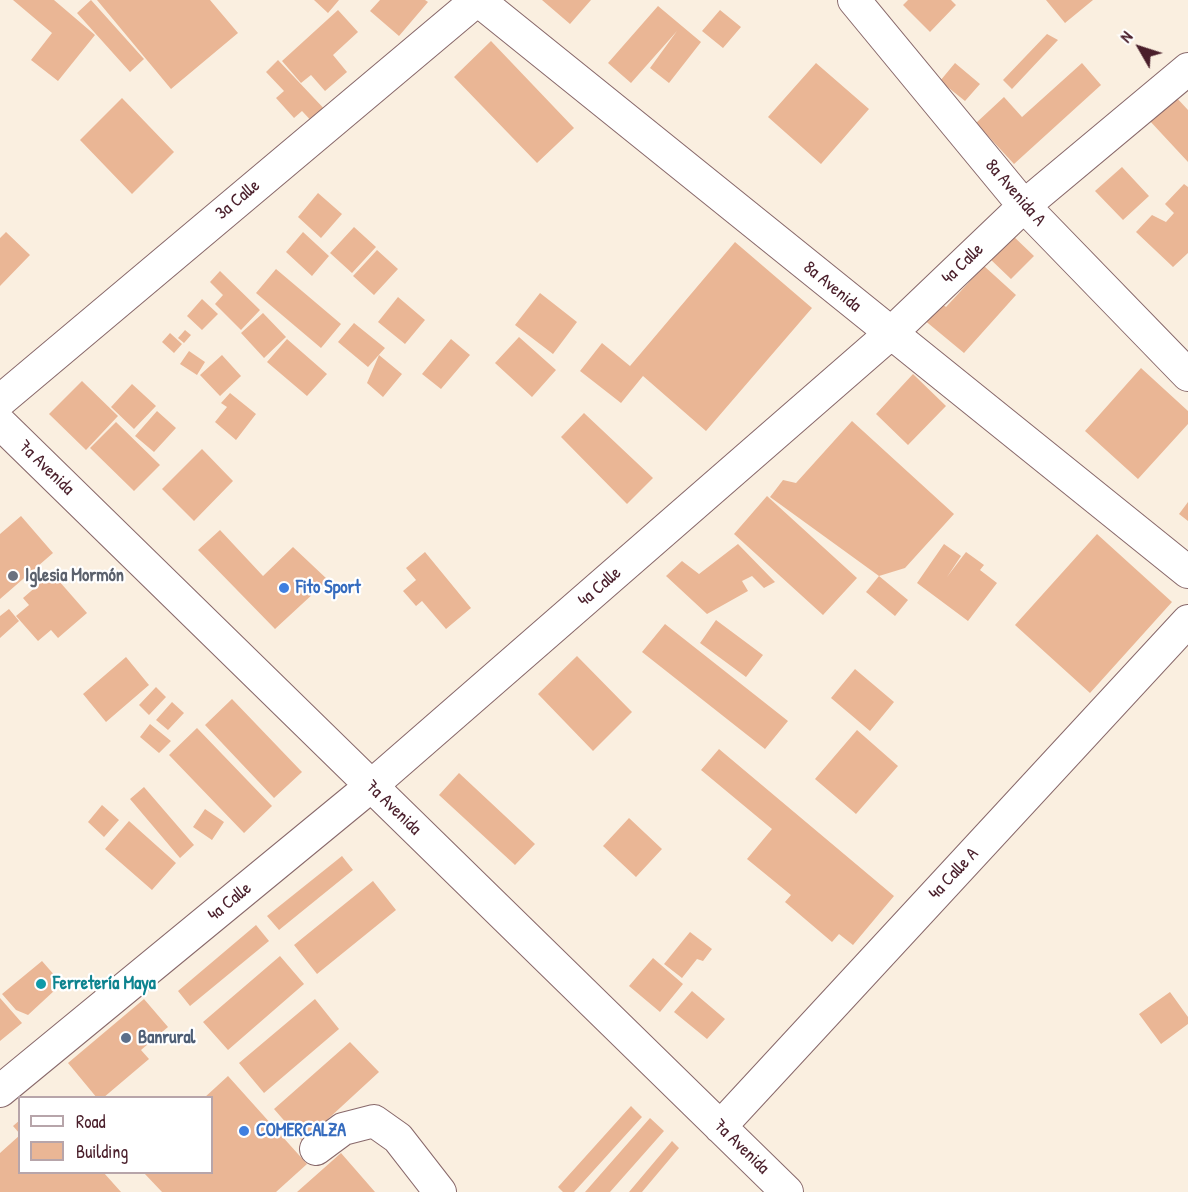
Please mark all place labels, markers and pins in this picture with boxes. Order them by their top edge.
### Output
place label: Iglesia Mormón [25,565,124,587]
marker: Iglesia Mormón [6,569,20,583]
place label: Fito Sport [296,577,361,599]
marker: Fito Sport [277,581,291,595]
place label: Ferretería Maya [53,973,156,995]
marker: Ferretería Maya [34,977,48,991]
place label: Banrural [138,1027,195,1049]
marker: Banrural [119,1031,133,1045]
place label: COMERCALZA [256,1120,346,1142]
marker: COMERCALZA [237,1124,251,1138]

